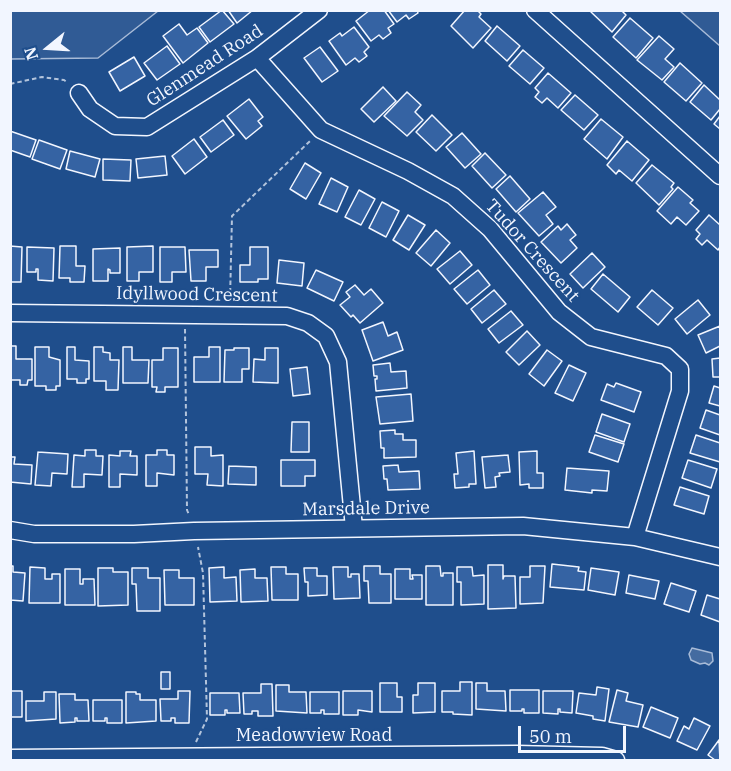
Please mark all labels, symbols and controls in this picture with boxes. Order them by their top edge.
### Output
north arrow [18,18,78,78]
street label: Glenmead Road [143,20,267,112]
text: N [19,44,42,63]
street label: Tudor Crescent [480,195,584,307]
street label: Idyllwood Crescent [116,283,278,307]
street label: Marsdale Drive [302,497,430,521]
scale bar [521,714,629,752]
street label: Meadowview Road [236,725,392,747]
text: 50 m [529,725,572,748]

